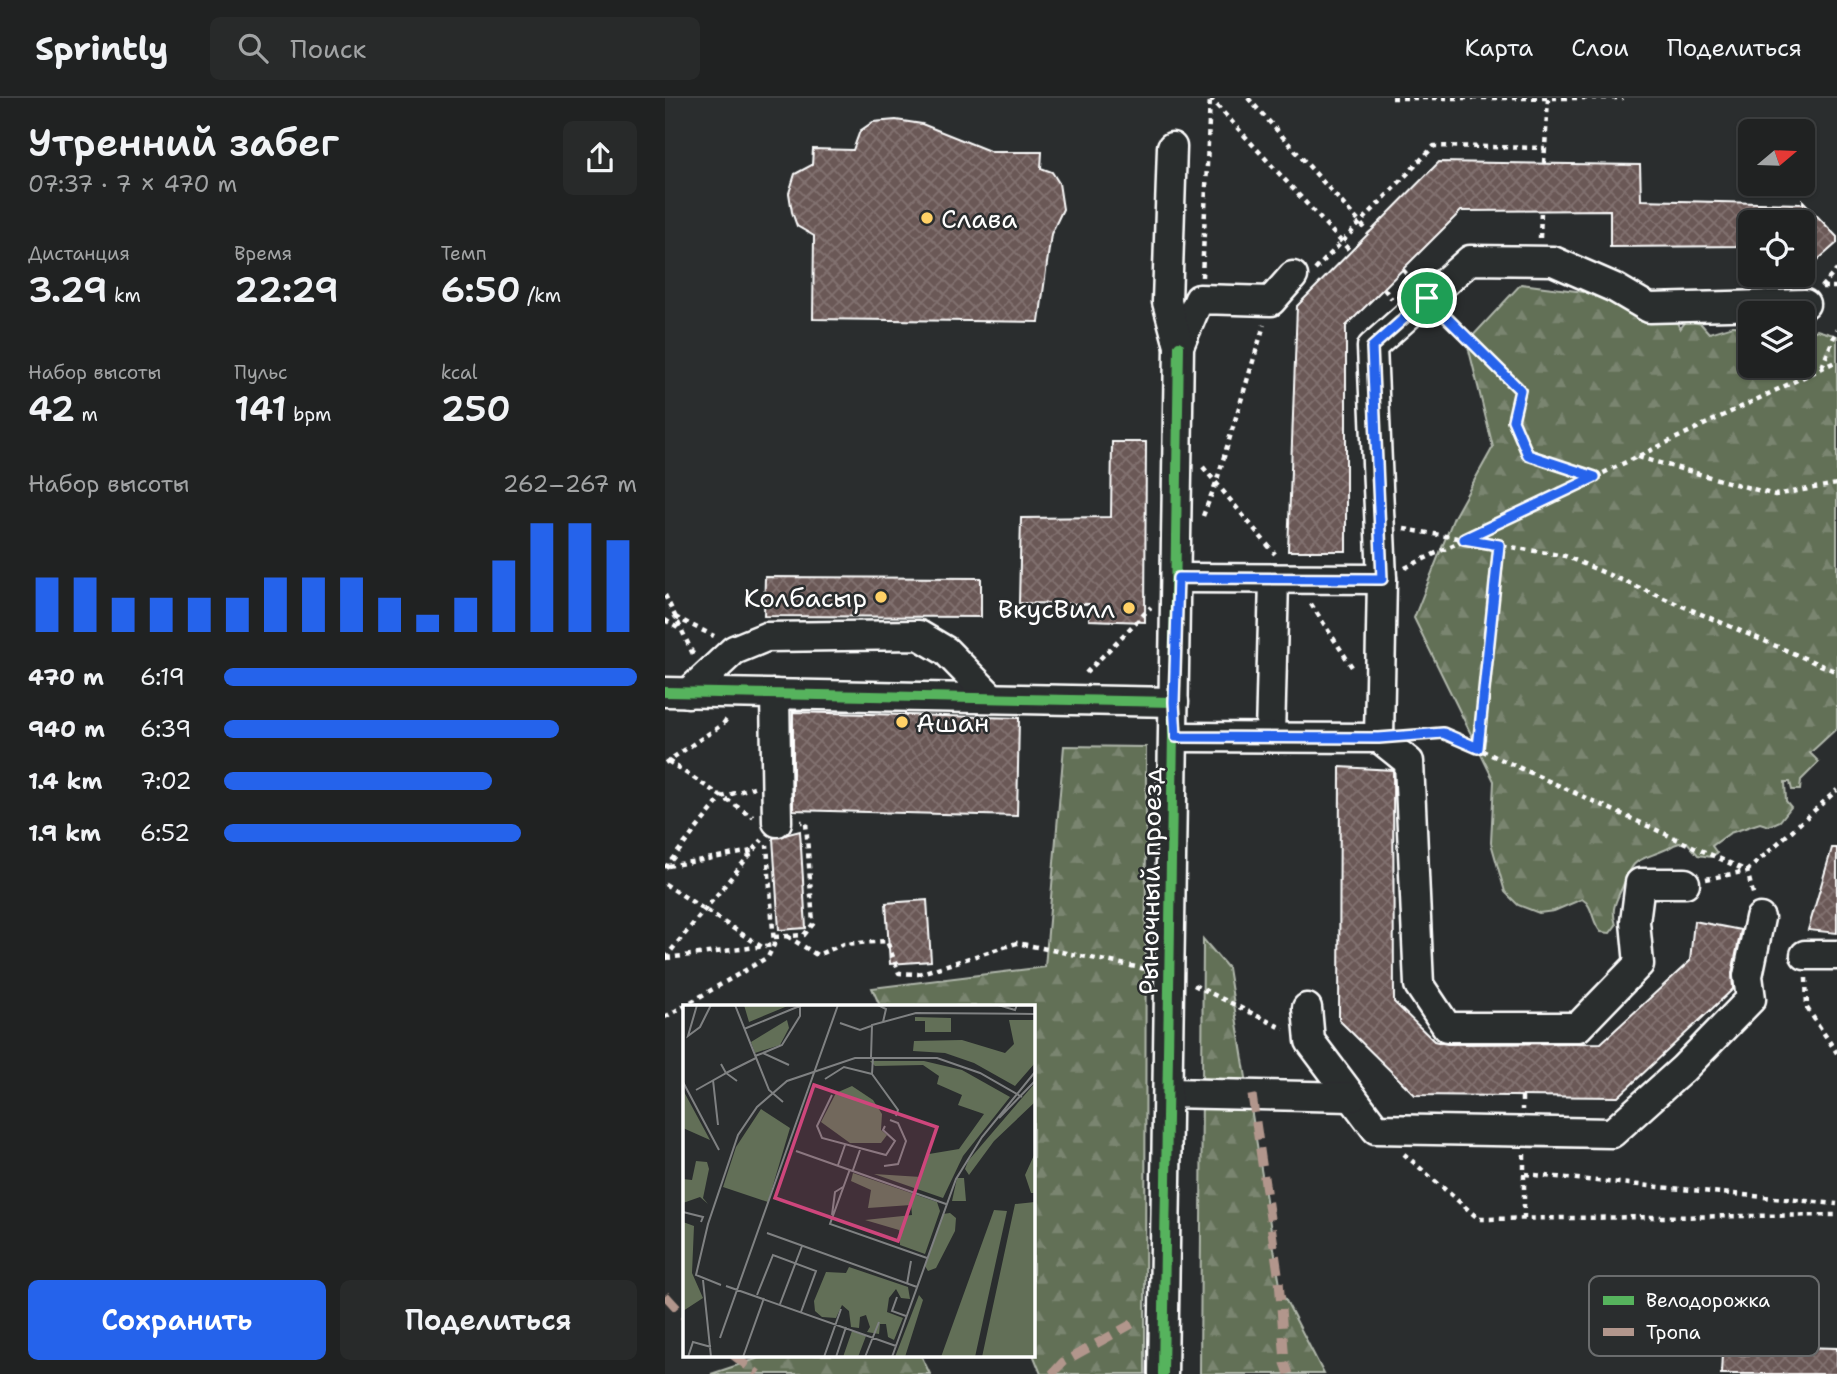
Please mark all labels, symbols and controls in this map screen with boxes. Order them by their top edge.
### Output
search box [210,17,700,80]
text: Sprintly [35,26,168,71]
icon: search [234,29,272,67]
text: Поиск [290,31,366,66]
text: Карта [1465,32,1533,64]
text: Слои [1571,32,1629,64]
text: Поделиться [1667,32,1802,64]
text: Утренний забег [28,117,339,168]
north arrow [1738,119,1815,196]
map controls [1738,119,1815,378]
button: share [563,121,637,195]
text: 07:37 · 7 × 470 m [28,169,237,199]
place label: Слава [941,201,1017,236]
marker: Слава [919,210,935,226]
button: locate [1738,210,1815,287]
text: Дистанция [28,241,130,266]
text: Время [234,241,292,266]
text: Темп [441,241,487,266]
text: 3.29 [28,266,108,313]
text: 22:29 [234,266,339,313]
text: 6:50 [441,266,521,313]
pin [1397,268,1457,328]
icon: arrive [1408,279,1446,317]
text: km [108,283,141,308]
text: /km [521,283,561,308]
button: layers [1738,301,1815,378]
text: Набор высоты [28,360,161,385]
text: Пульс [234,360,288,385]
text: kcal [441,360,478,385]
text: 42 [28,385,75,432]
text: 141 [234,385,287,432]
text: 250 [441,385,511,432]
text: m [75,402,98,427]
text: bpm [287,402,331,427]
text: Набор высоты [28,469,189,499]
text: 262–267 m [503,469,637,499]
place label: Колбасыр [744,580,867,615]
marker: Колбасыр [873,589,889,605]
place label: ВкусВилл [998,591,1116,626]
marker: ВкусВилл [1121,600,1137,616]
text: 470 m [28,662,104,692]
text: 6:19 [140,662,185,692]
place label: Ашан [916,705,989,740]
text: 940 m [28,714,105,744]
text: 6:39 [140,714,191,744]
marker: Ашан [894,714,910,730]
text: 1.4 km [28,766,102,796]
text: 7:02 [140,766,192,796]
street label: Рыночный проезд [1131,766,1169,995]
text: 1.9 km [28,818,101,848]
text: 6:52 [140,818,190,848]
inset map [683,1005,1034,1356]
legend [1589,1276,1819,1356]
button: Сохранить [28,1280,326,1360]
button: Поделиться [340,1280,637,1360]
text: Велодорожка [1646,1288,1770,1313]
text: Тропа [1646,1320,1701,1345]

